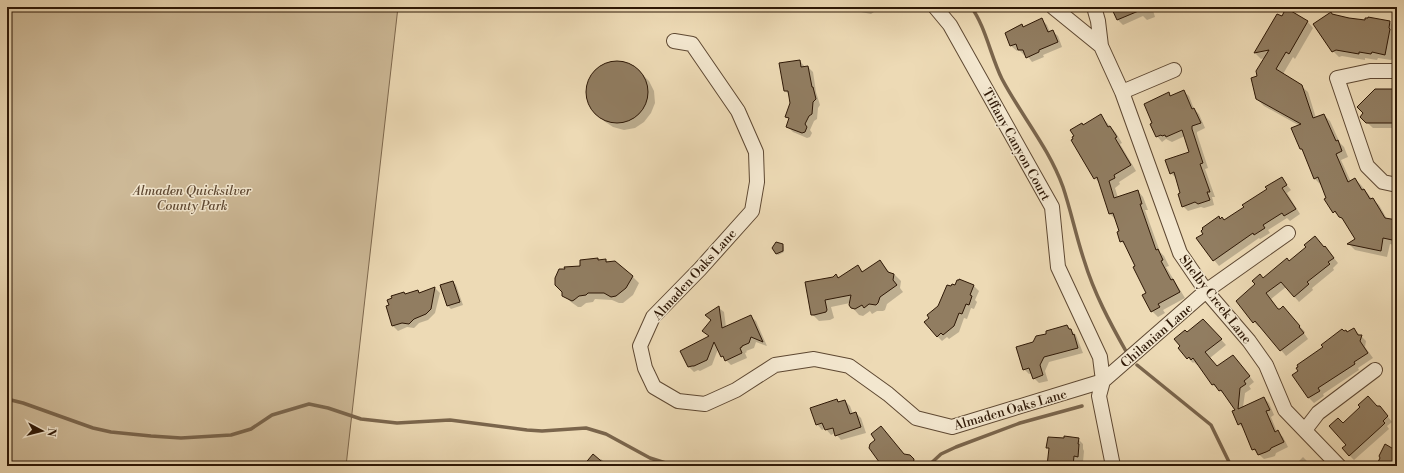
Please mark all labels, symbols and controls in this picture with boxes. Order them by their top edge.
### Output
street label: Tiffany Canyon Court [979,85,1054,204]
park label: Almaden Quicksilver County Park [131,183,252,214]
street label: Almaden Oaks Lane [649,226,740,324]
street label: Shelby Creek Lane [1176,252,1255,348]
street label: Chilanian Lane [1117,300,1196,371]
street label: Almaden Oaks Lane [951,386,1069,434]
north arrow [22,411,62,451]
text: N [43,427,58,438]

